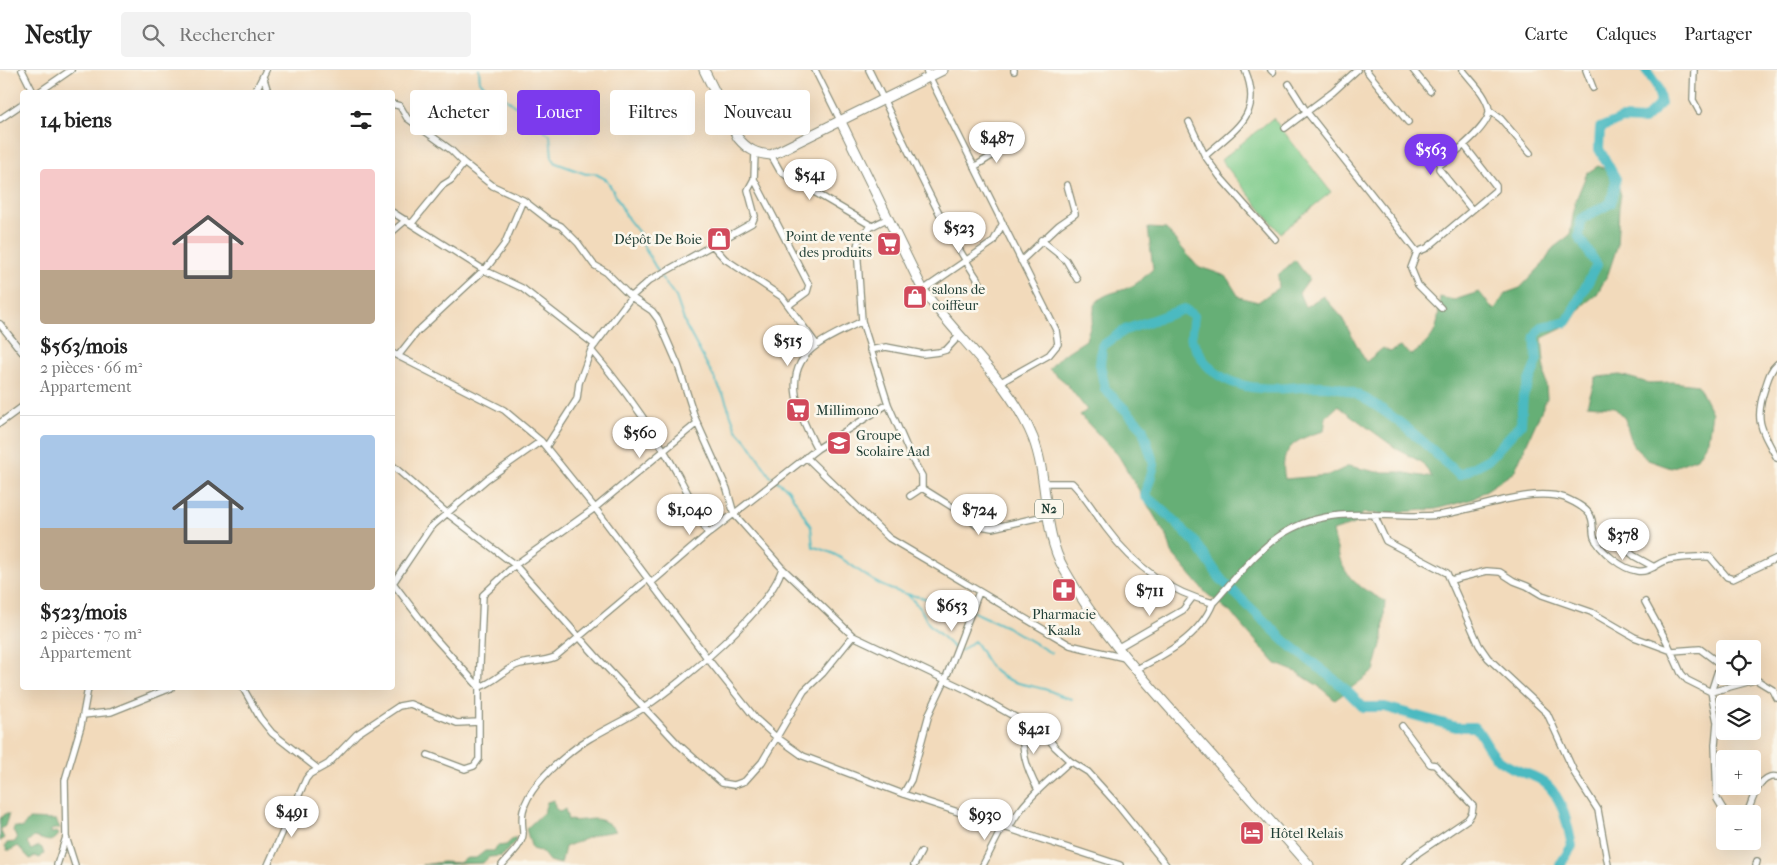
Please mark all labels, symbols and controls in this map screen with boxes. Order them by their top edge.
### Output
search box [121,12,471,57]
text: Nestly [25,21,91,49]
icon: search [139,21,167,49]
text: Rechercher [179,24,275,46]
text: Carte [1525,24,1568,45]
text: Calques [1596,24,1656,45]
text: Partager [1684,24,1752,45]
chip: Acheter [410,90,507,135]
chip: Louer [517,90,600,135]
chip: Filtres [610,90,695,135]
chip: Nouveau [705,90,810,135]
icon: filters [347,106,375,134]
text: 14 biens [40,108,112,132]
pin: $487 [967,122,1027,164]
text: $487 [980,128,1014,147]
pin: $563 [1401,134,1461,176]
text: $563 [1416,140,1446,159]
pin: $541 [780,158,840,201]
text: $541 [795,165,825,184]
icon: home [163,202,253,292]
pin: $523 [929,212,989,254]
text: $523 [944,218,974,237]
shop icon: Dépôt De Boie [706,226,732,252]
place label: Point de vente des produits [786,228,872,261]
place label: Dépôt De Boie [614,231,702,248]
supermarket icon: Point de vente des produits [876,231,902,257]
place label: salons de coiffeur [932,281,985,314]
shop icon: salons de coiffeur [902,284,928,310]
pin: $515 [758,324,818,367]
text: $515 [774,331,802,350]
text: $563/mois [40,334,128,358]
text: 2 pièces · 66 m² [40,358,142,377]
text: Appartement [40,377,132,396]
supermarket icon: Millimono [785,397,811,423]
place label: Millimono [816,402,879,419]
pin: $560 [610,416,670,459]
text: $560 [623,423,657,442]
place label: Groupe Scolaire Aad [856,427,930,460]
school or university icon: Groupe Scolaire Aad [826,430,852,456]
icon: home [163,467,253,557]
pin: $1,040 [649,494,731,536]
pin: $724 [949,494,1009,536]
road number: N2 [1035,499,1063,518]
text: $1,040 [668,500,712,519]
text: $724 [962,500,996,519]
pin: $378 [1593,518,1653,561]
text: $378 [1607,525,1639,544]
pin: $711 [1120,574,1180,617]
pharmacy icon: Pharmacie Kaala [1051,577,1077,603]
text: $711 [1136,581,1164,600]
pin: $653 [922,590,982,632]
text: $653 [937,596,967,615]
text: $523/mois [40,600,127,624]
place label: Pharmacie Kaala [1032,606,1096,639]
text: 2 pièces · 70 m² [40,624,142,643]
map controls [1716,640,1761,850]
button: locate [1716,640,1761,685]
text: Appartement [40,643,132,662]
button: layers [1716,695,1761,740]
pin: $421 [1004,712,1064,755]
text: $421 [1018,719,1050,738]
button: + [1716,750,1761,795]
pin: $491 [262,796,322,838]
pin: $930 [955,798,1015,841]
text: $491 [276,802,308,821]
text: $930 [969,805,1001,824]
button: − [1716,805,1761,850]
hotel icon: Hôtel Relais [1239,820,1265,846]
place label: Hôtel Relais [1270,825,1343,842]

